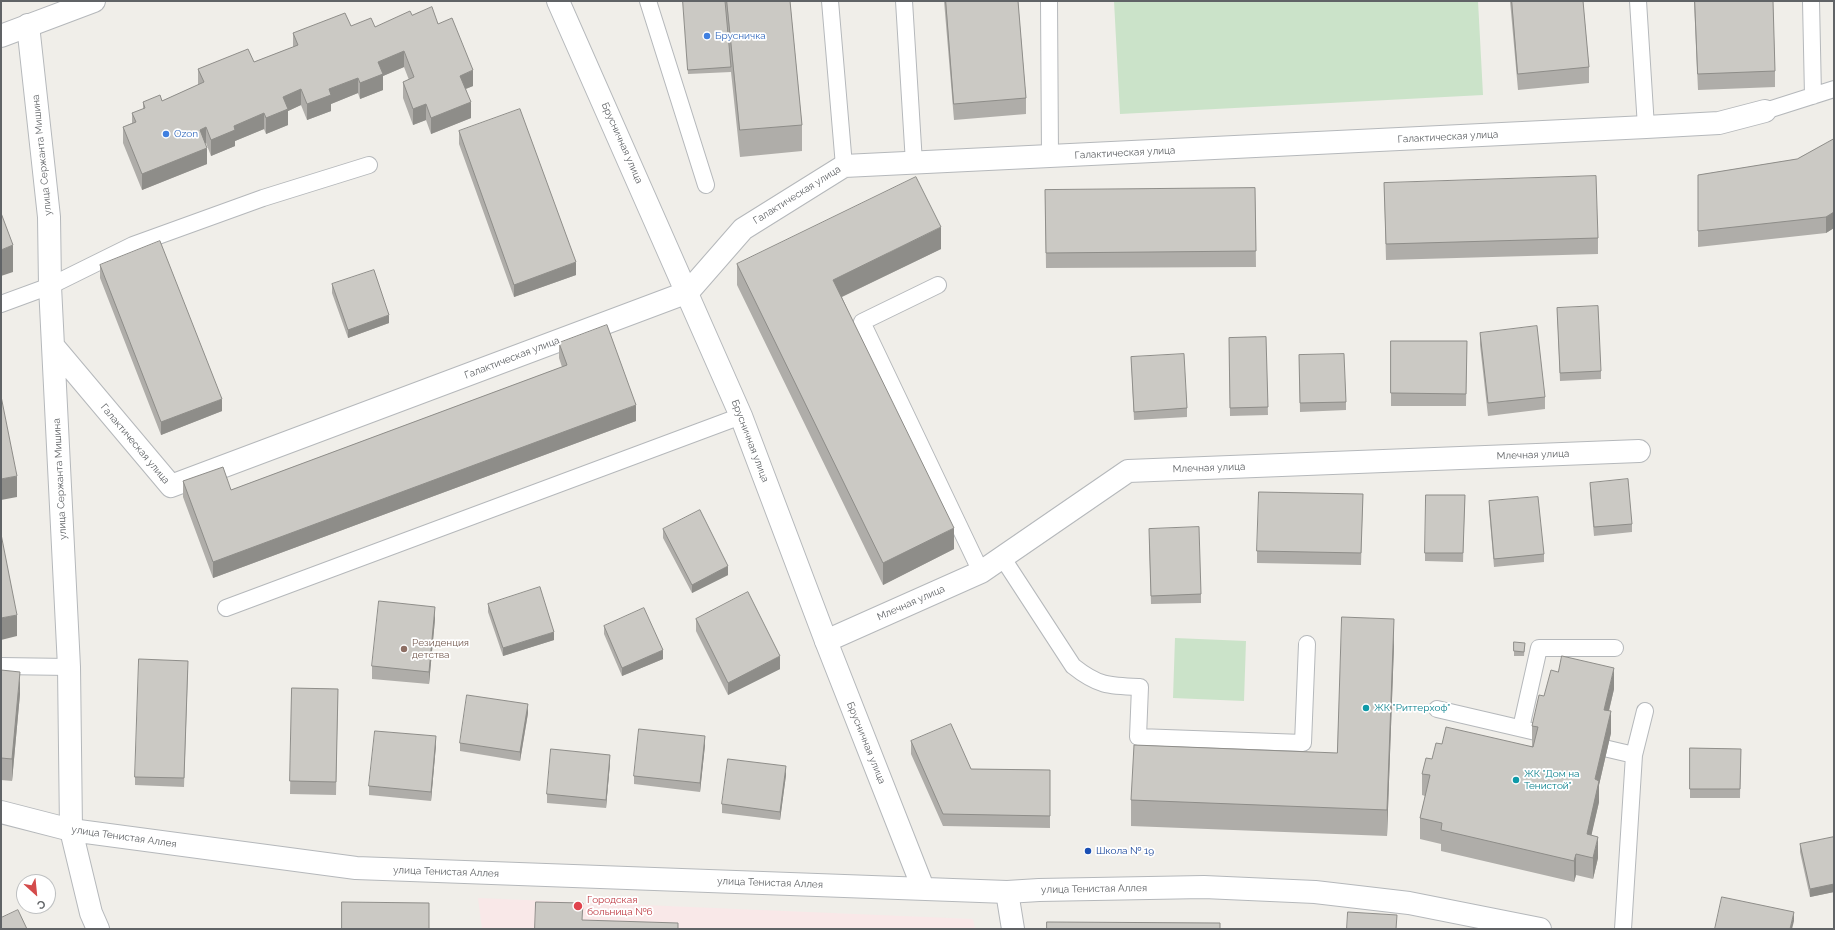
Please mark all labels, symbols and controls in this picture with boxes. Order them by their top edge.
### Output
place label: Брусничка [715,30,766,42]
marker: Брусничка [702,31,712,41]
street label: улица Сержанта Мишина [30,94,54,216]
street label: Брусничная улица [599,101,645,185]
place label: Ozon [174,128,198,140]
street label: Галактическая улица [1397,128,1499,146]
marker: Ozon [161,129,171,139]
street label: Галактическая улица [1074,144,1176,162]
street label: Галактическая улица [751,163,843,227]
street label: Галактическая улица [463,334,561,382]
street label: Брусничная улица [729,398,771,484]
street label: Галактическая улица [98,402,172,486]
street label: улица Сержанта Мишина [51,418,69,540]
street label: Млечная улица [1496,448,1570,462]
street label: Млечная улица [1172,461,1246,475]
street label: Млечная улица [875,583,947,623]
place label: Резиденция детства [412,637,469,660]
marker: Резиденция детства [399,644,409,654]
street label: Брусничная улица [844,700,888,786]
place label: ЖК "Риттерхоф" [1374,702,1450,714]
marker: ЖК "Риттерхоф" [1361,703,1371,713]
place label: ЖК "Дом на Тенистой" [1524,768,1580,792]
marker: ЖК "Дом на Тенистой" [1511,775,1521,785]
street label: улица Тенистая Аллея [71,824,177,850]
place label: Школа № 19 [1096,845,1154,857]
marker: Школа № 19 [1083,846,1093,856]
street label: улица Тенистая Аллея [393,864,499,880]
north arrow [16,874,56,914]
street label: улица Тенистая Аллея [717,875,823,891]
street label: улица Тенистая Аллея [1041,882,1147,896]
place label: Городская больница №6 [587,894,653,918]
text: С [35,897,48,912]
marker: Городская больница №6 [572,900,584,912]

